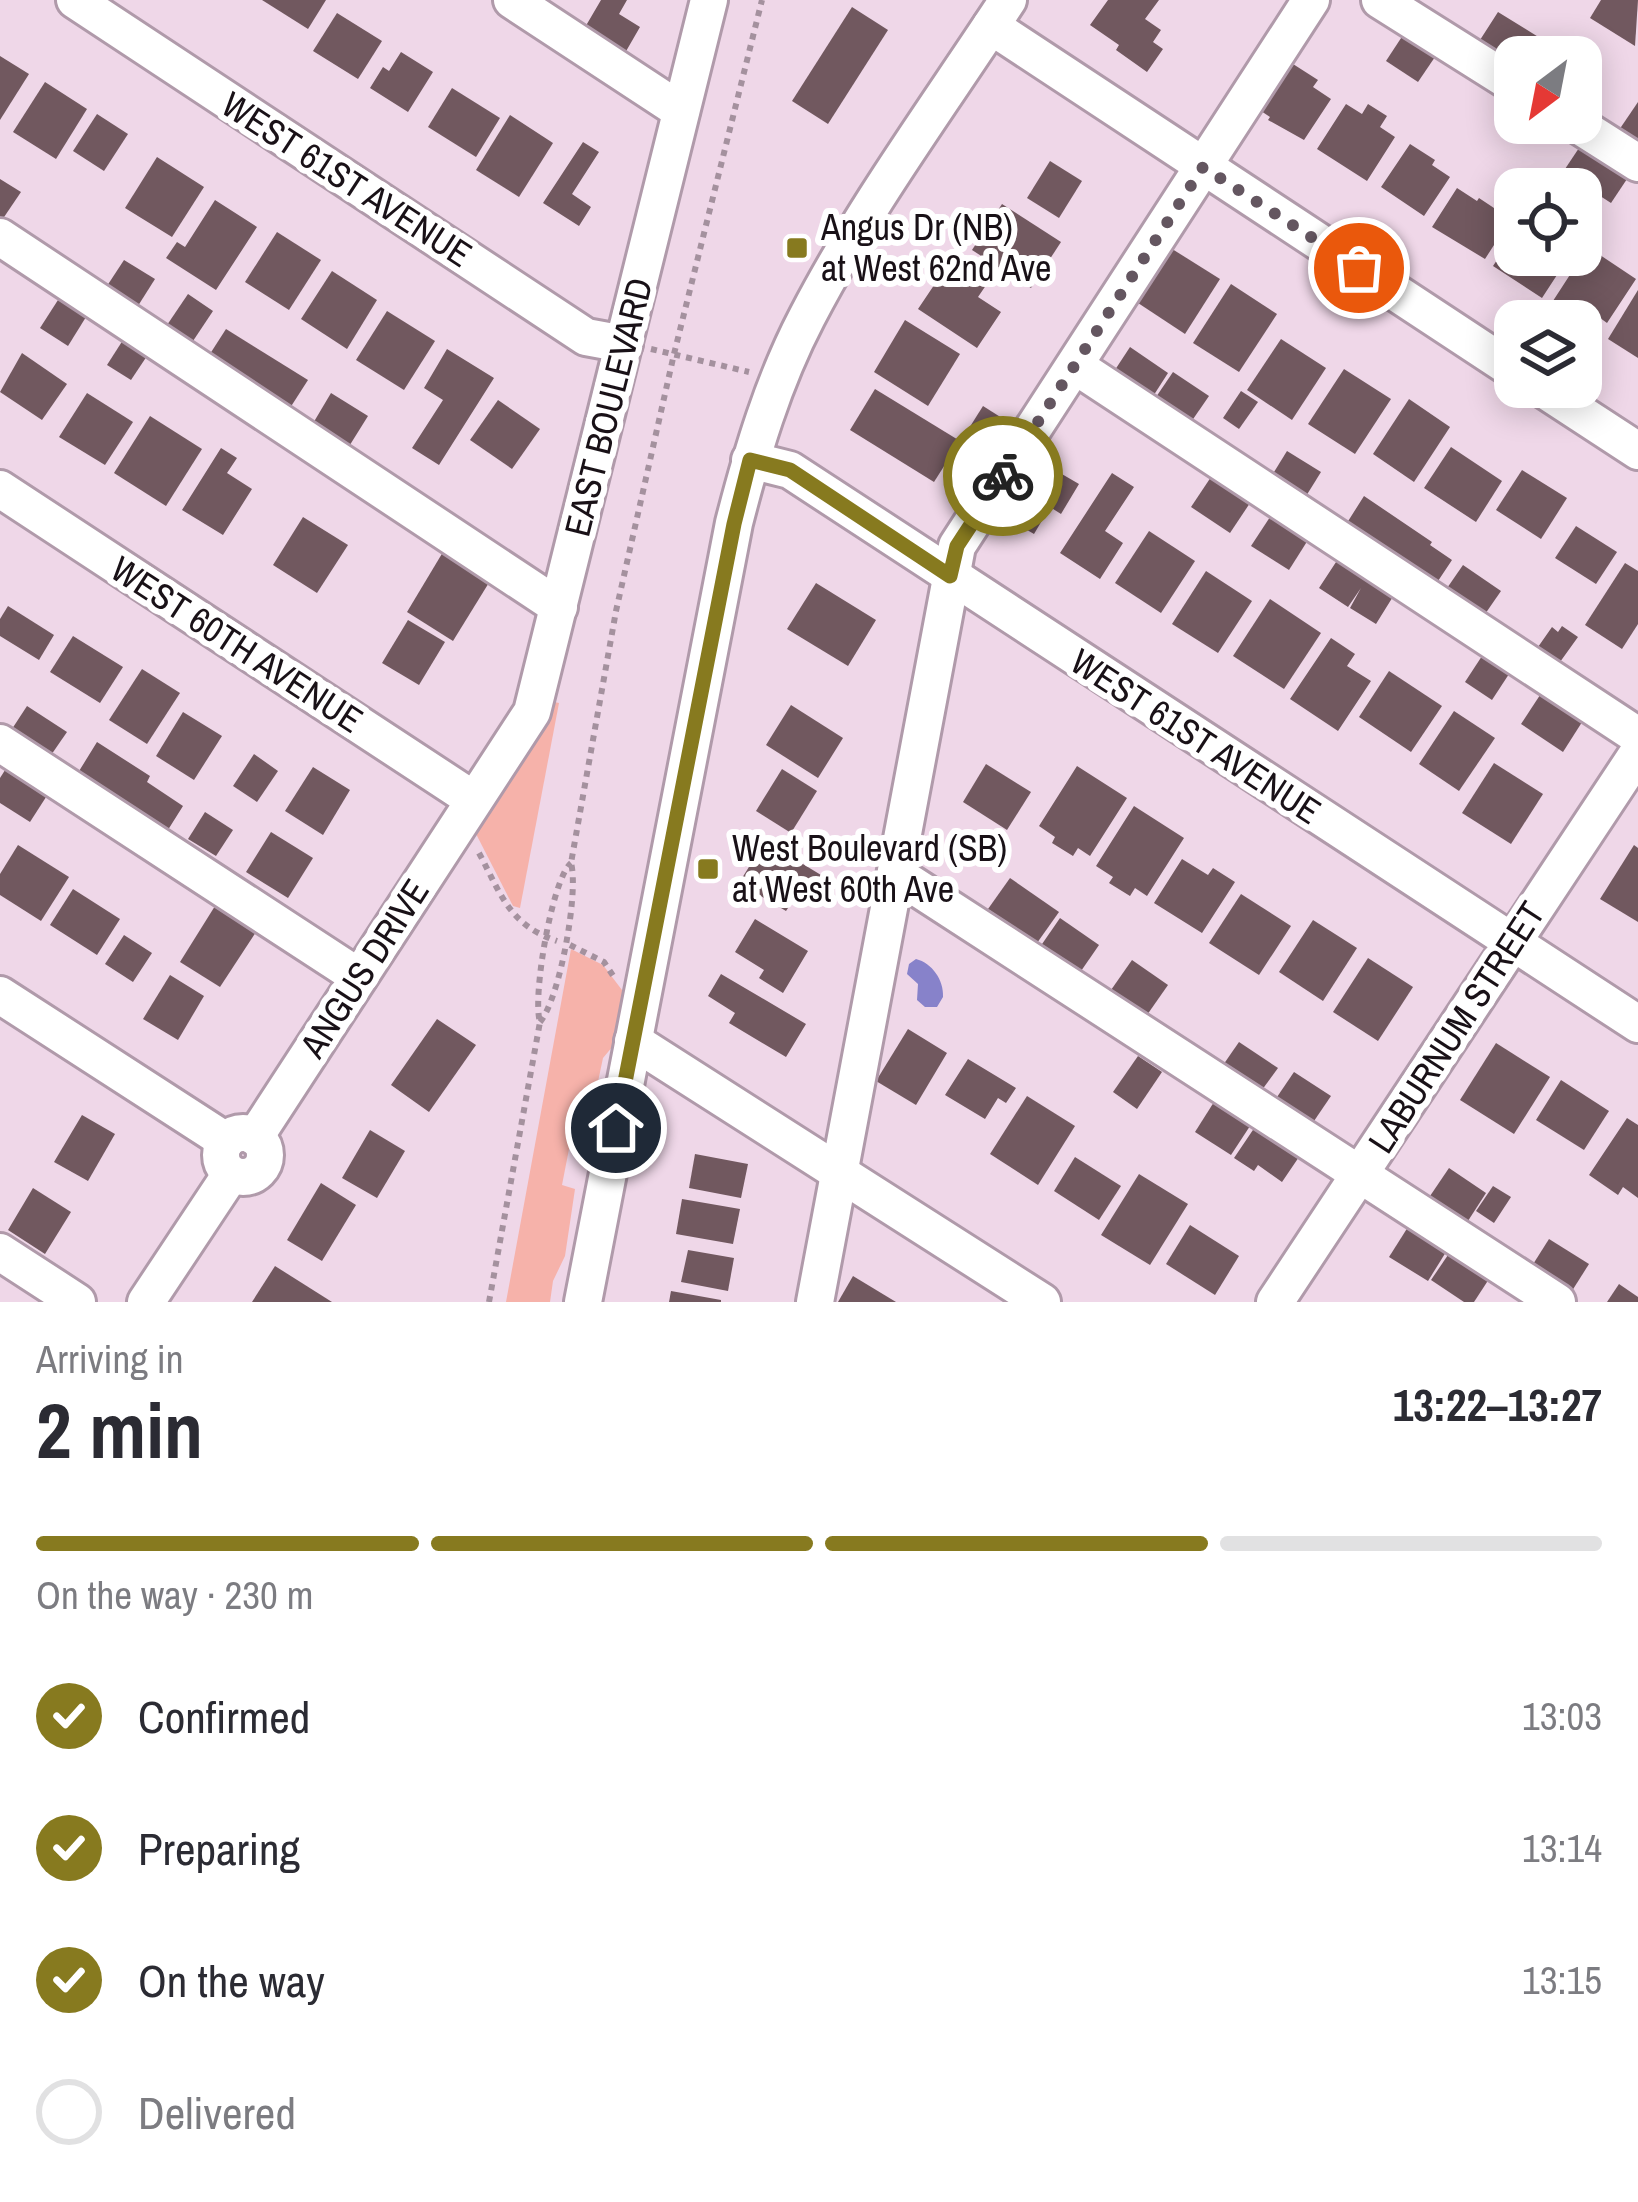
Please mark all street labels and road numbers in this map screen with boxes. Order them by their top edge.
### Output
street label: WEST 61ST AVENUE [213,80,481,278]
street label: EAST BOULEVARD [553,273,663,541]
street label: WEST 60TH AVENUE [102,545,372,743]
street label: WEST 61ST AVENUE [1062,637,1330,835]
street label: ANGUS DRIVE [288,870,440,1067]
street label: LABURNUM STREET [1357,892,1555,1162]

